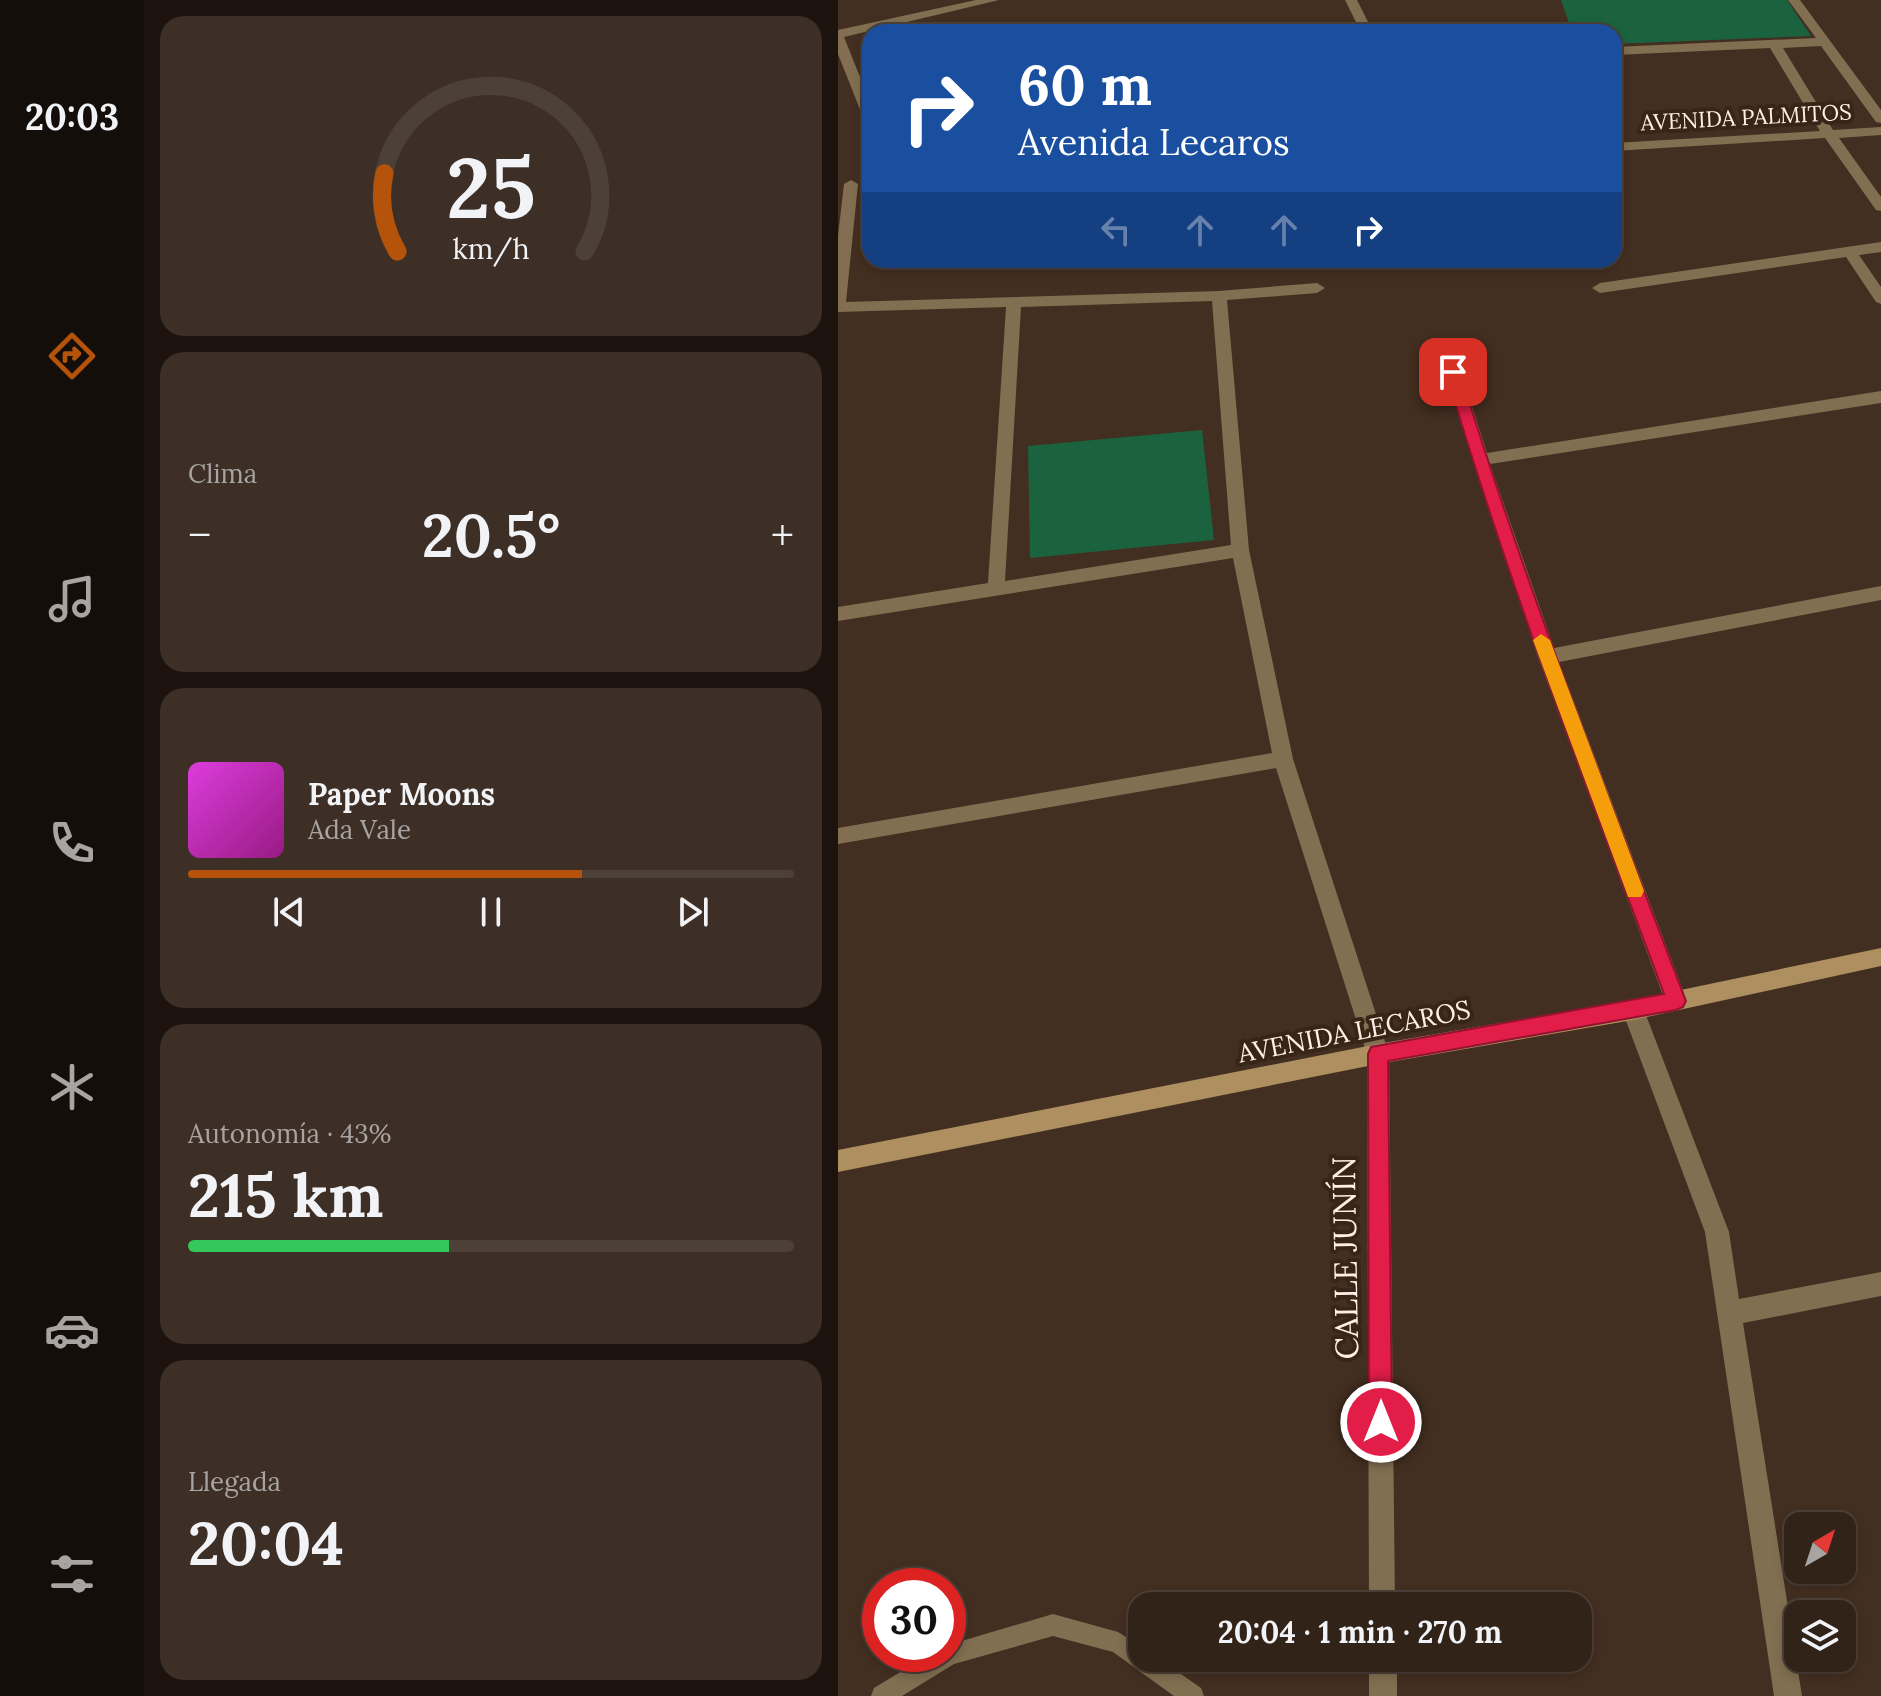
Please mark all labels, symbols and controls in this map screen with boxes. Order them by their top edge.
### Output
text: 60 m [1018,49,1152,120]
icon: right [886,56,990,160]
text: 20:03 [25,94,119,140]
street label: AVENIDA PALMITOS [1639,97,1852,137]
text: Avenida Lecaros [1018,119,1290,165]
text: 25 [446,134,536,241]
icon: left [1094,208,1138,252]
icon: ahead [1178,208,1222,252]
icon: ahead [1262,208,1306,252]
icon: right [1346,208,1390,252]
text: km/h [452,230,530,267]
icon: directions [44,328,100,384]
pin [1419,338,1487,406]
icon: arrive [1431,350,1475,394]
text: Clima [188,457,257,490]
text: 20.5° [422,497,560,573]
text: − [188,507,211,563]
text: + [771,507,794,563]
icon: music [44,571,100,627]
text: Paper Moons [308,775,495,813]
text: Ada Vale [308,813,411,846]
icon: phone [44,815,100,871]
icon: previous [267,890,311,934]
icon: pause [469,890,513,934]
icon: next [671,890,715,934]
street label: AVENIDA LECAROS [1234,992,1473,1070]
icon: climate [44,1059,100,1115]
text: Autonomía · 43% [188,1117,391,1150]
street label: CALLE JUNÍN [1323,1156,1367,1360]
text: 215 km [188,1157,383,1233]
icon: car [44,1302,100,1358]
position arrow [1339,1380,1423,1464]
text: Llegada [188,1465,281,1498]
text: 20:04 [188,1505,344,1581]
north arrow [1784,1512,1856,1584]
map controls [1784,1512,1856,1672]
icon: filters [44,1546,100,1602]
speed limit sign: 30 [862,1568,966,1672]
button: layers [1784,1600,1856,1672]
text: 20:04 · 1 min · 270 m [1218,1613,1502,1651]

